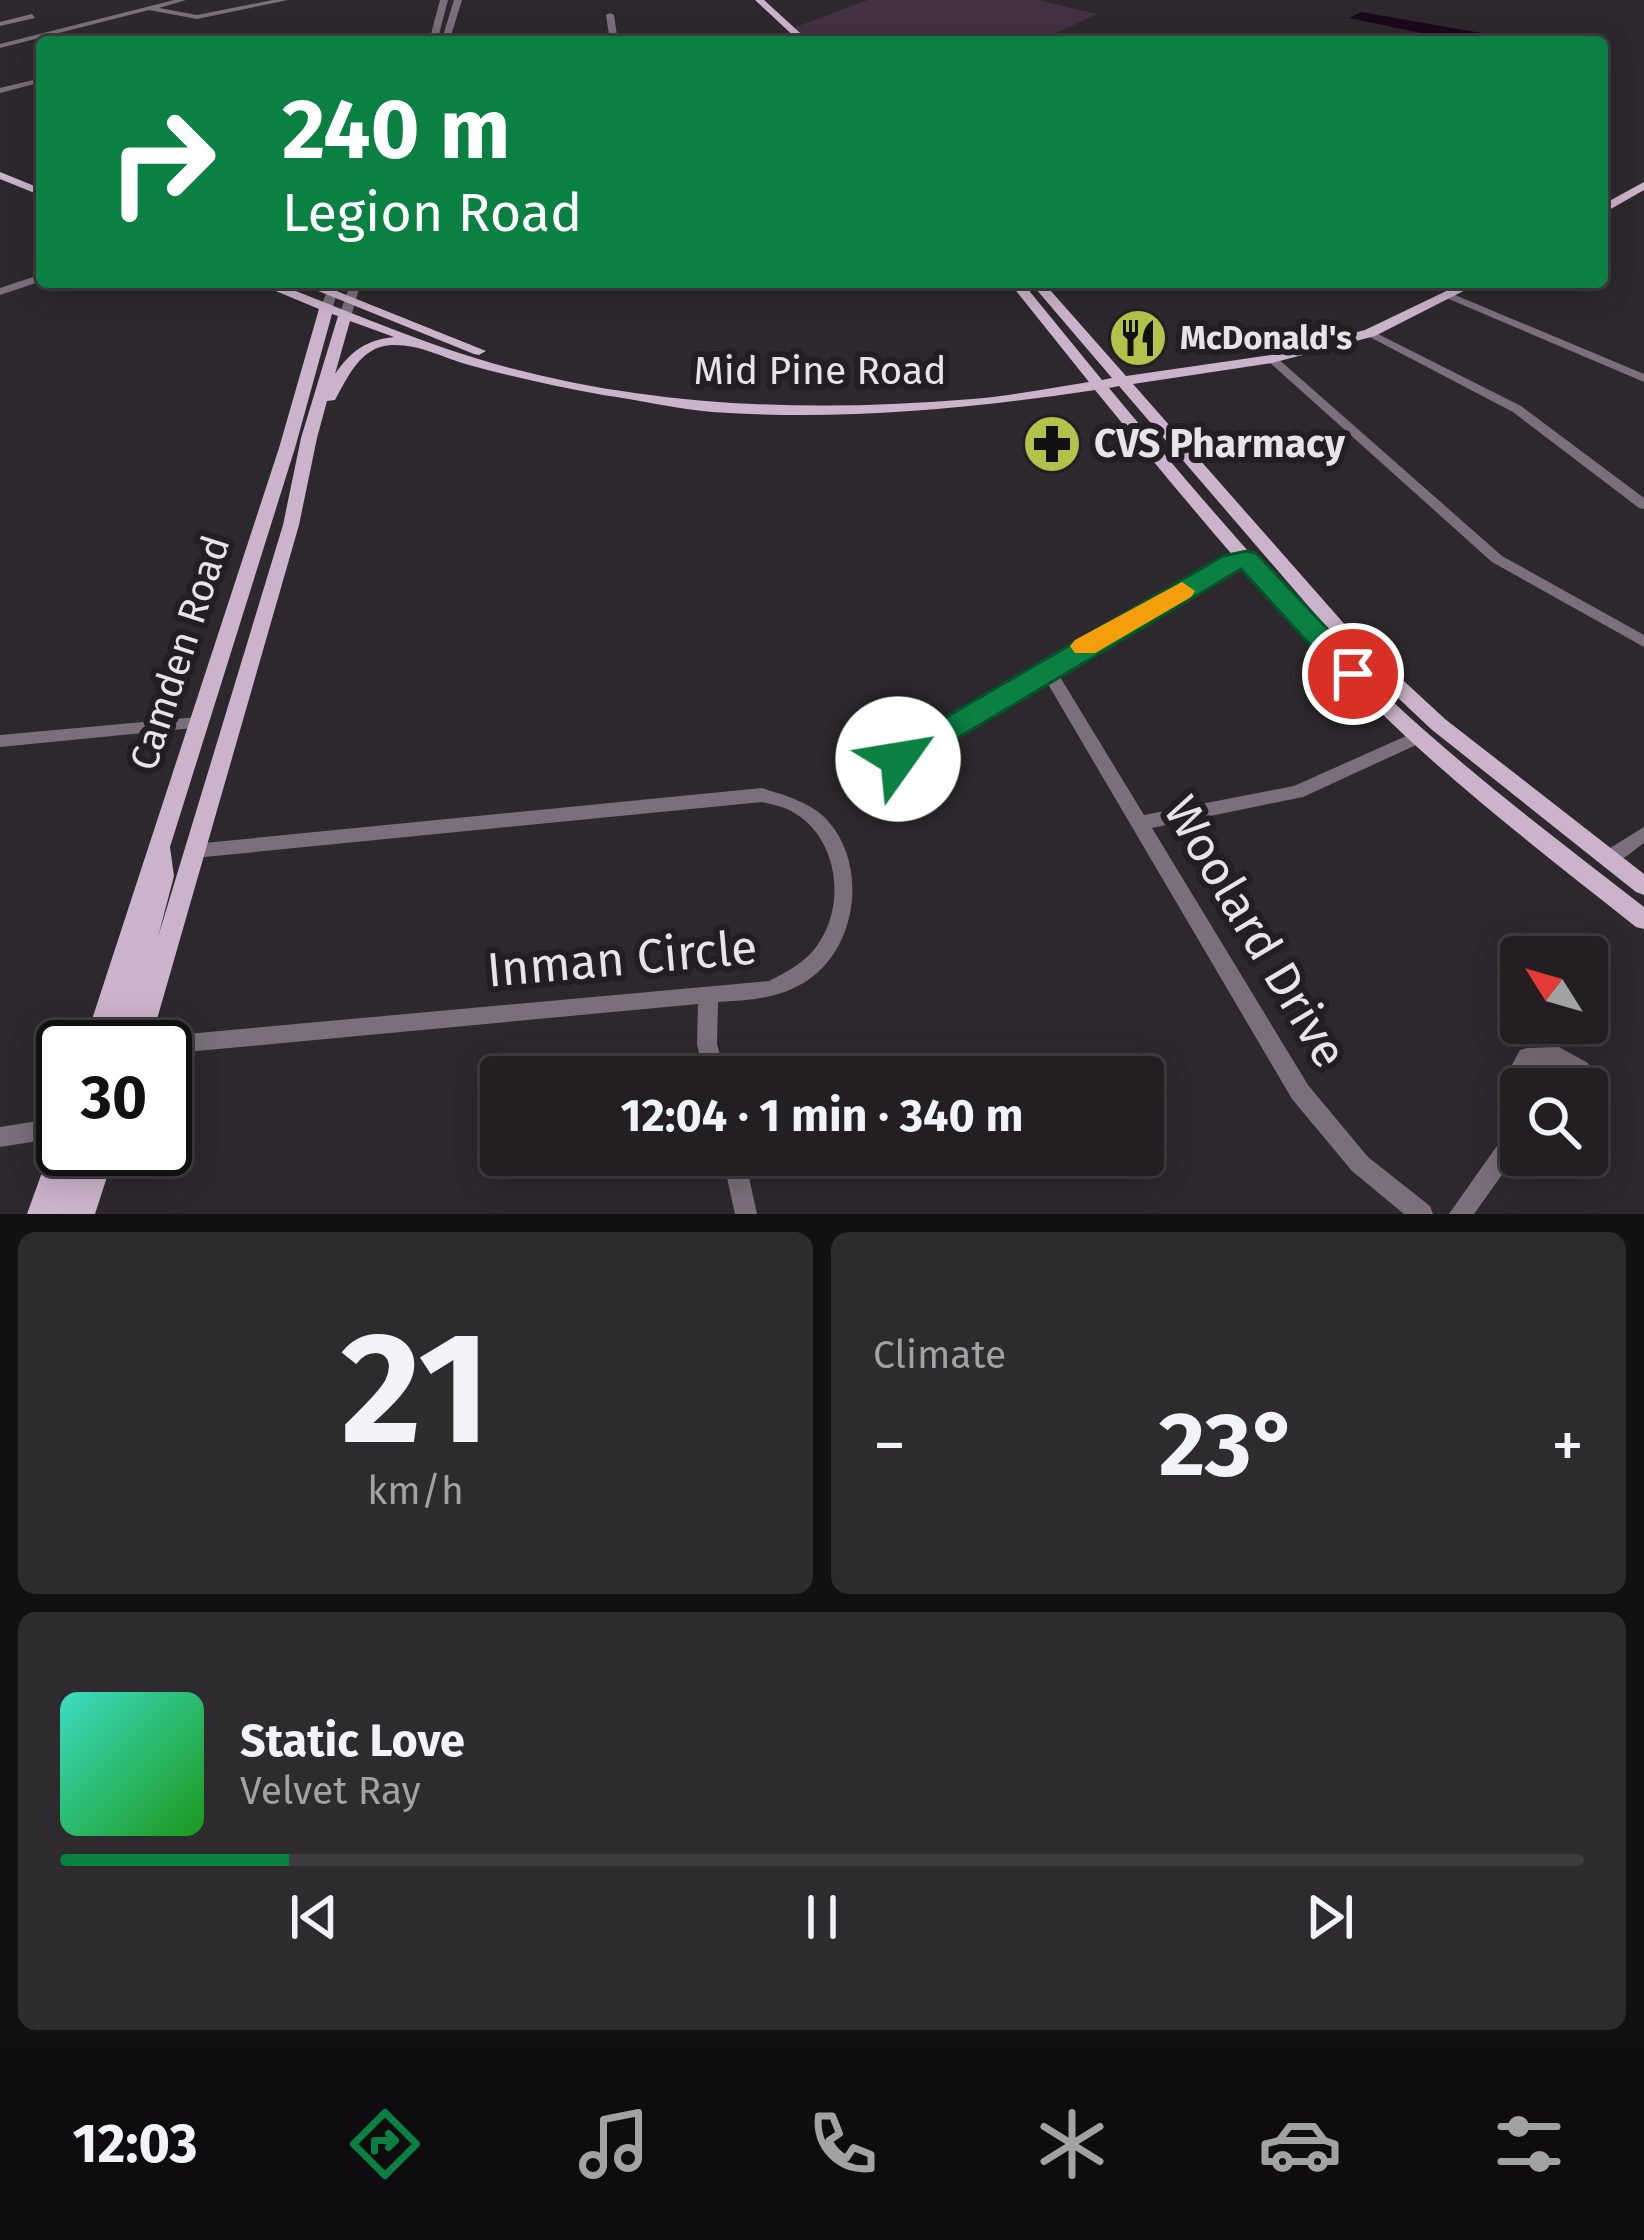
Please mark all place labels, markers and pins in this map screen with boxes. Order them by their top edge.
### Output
restaurant icon: McDonald's [1107,307,1169,369]
place label: McDonald's [1180,318,1352,358]
pharmacy icon: CVS Pharmacy [1021,413,1083,475]
place label: CVS Pharmacy [1094,421,1346,467]
pin [1302,623,1404,725]

